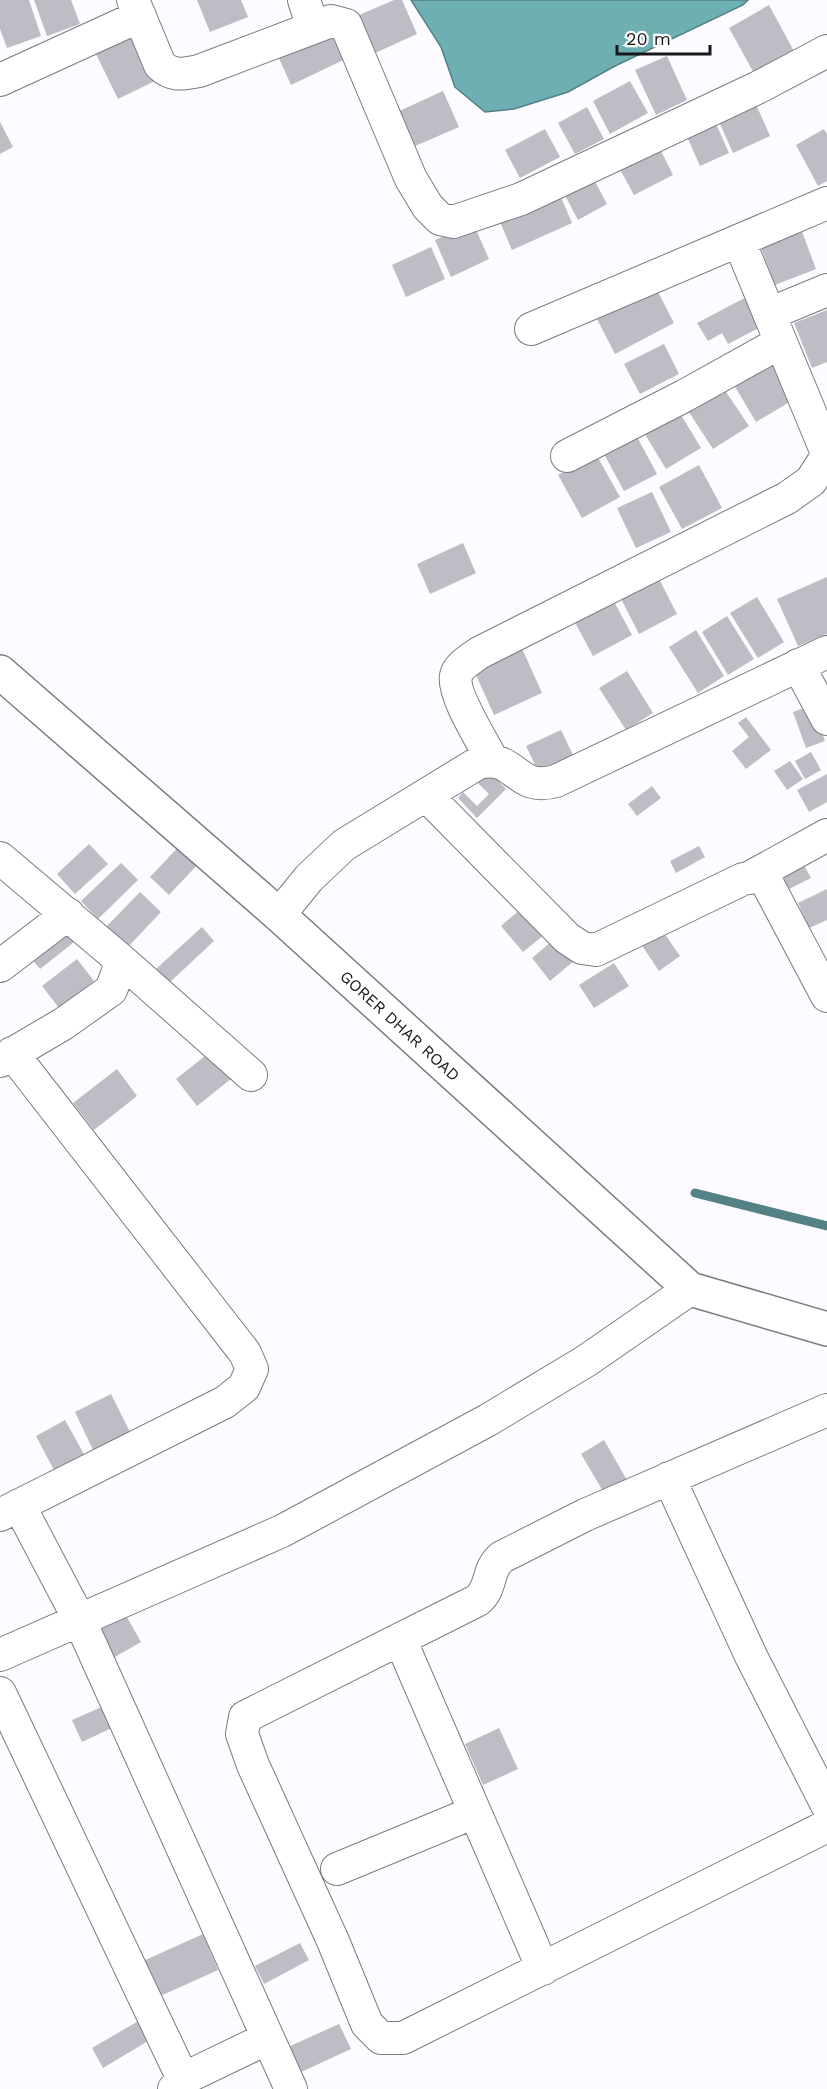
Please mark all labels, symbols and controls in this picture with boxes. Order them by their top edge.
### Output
scale bar [617,18,710,56]
text: 20 m [626,28,671,49]
street label: GORER DHAR ROAD [337,966,464,1084]

